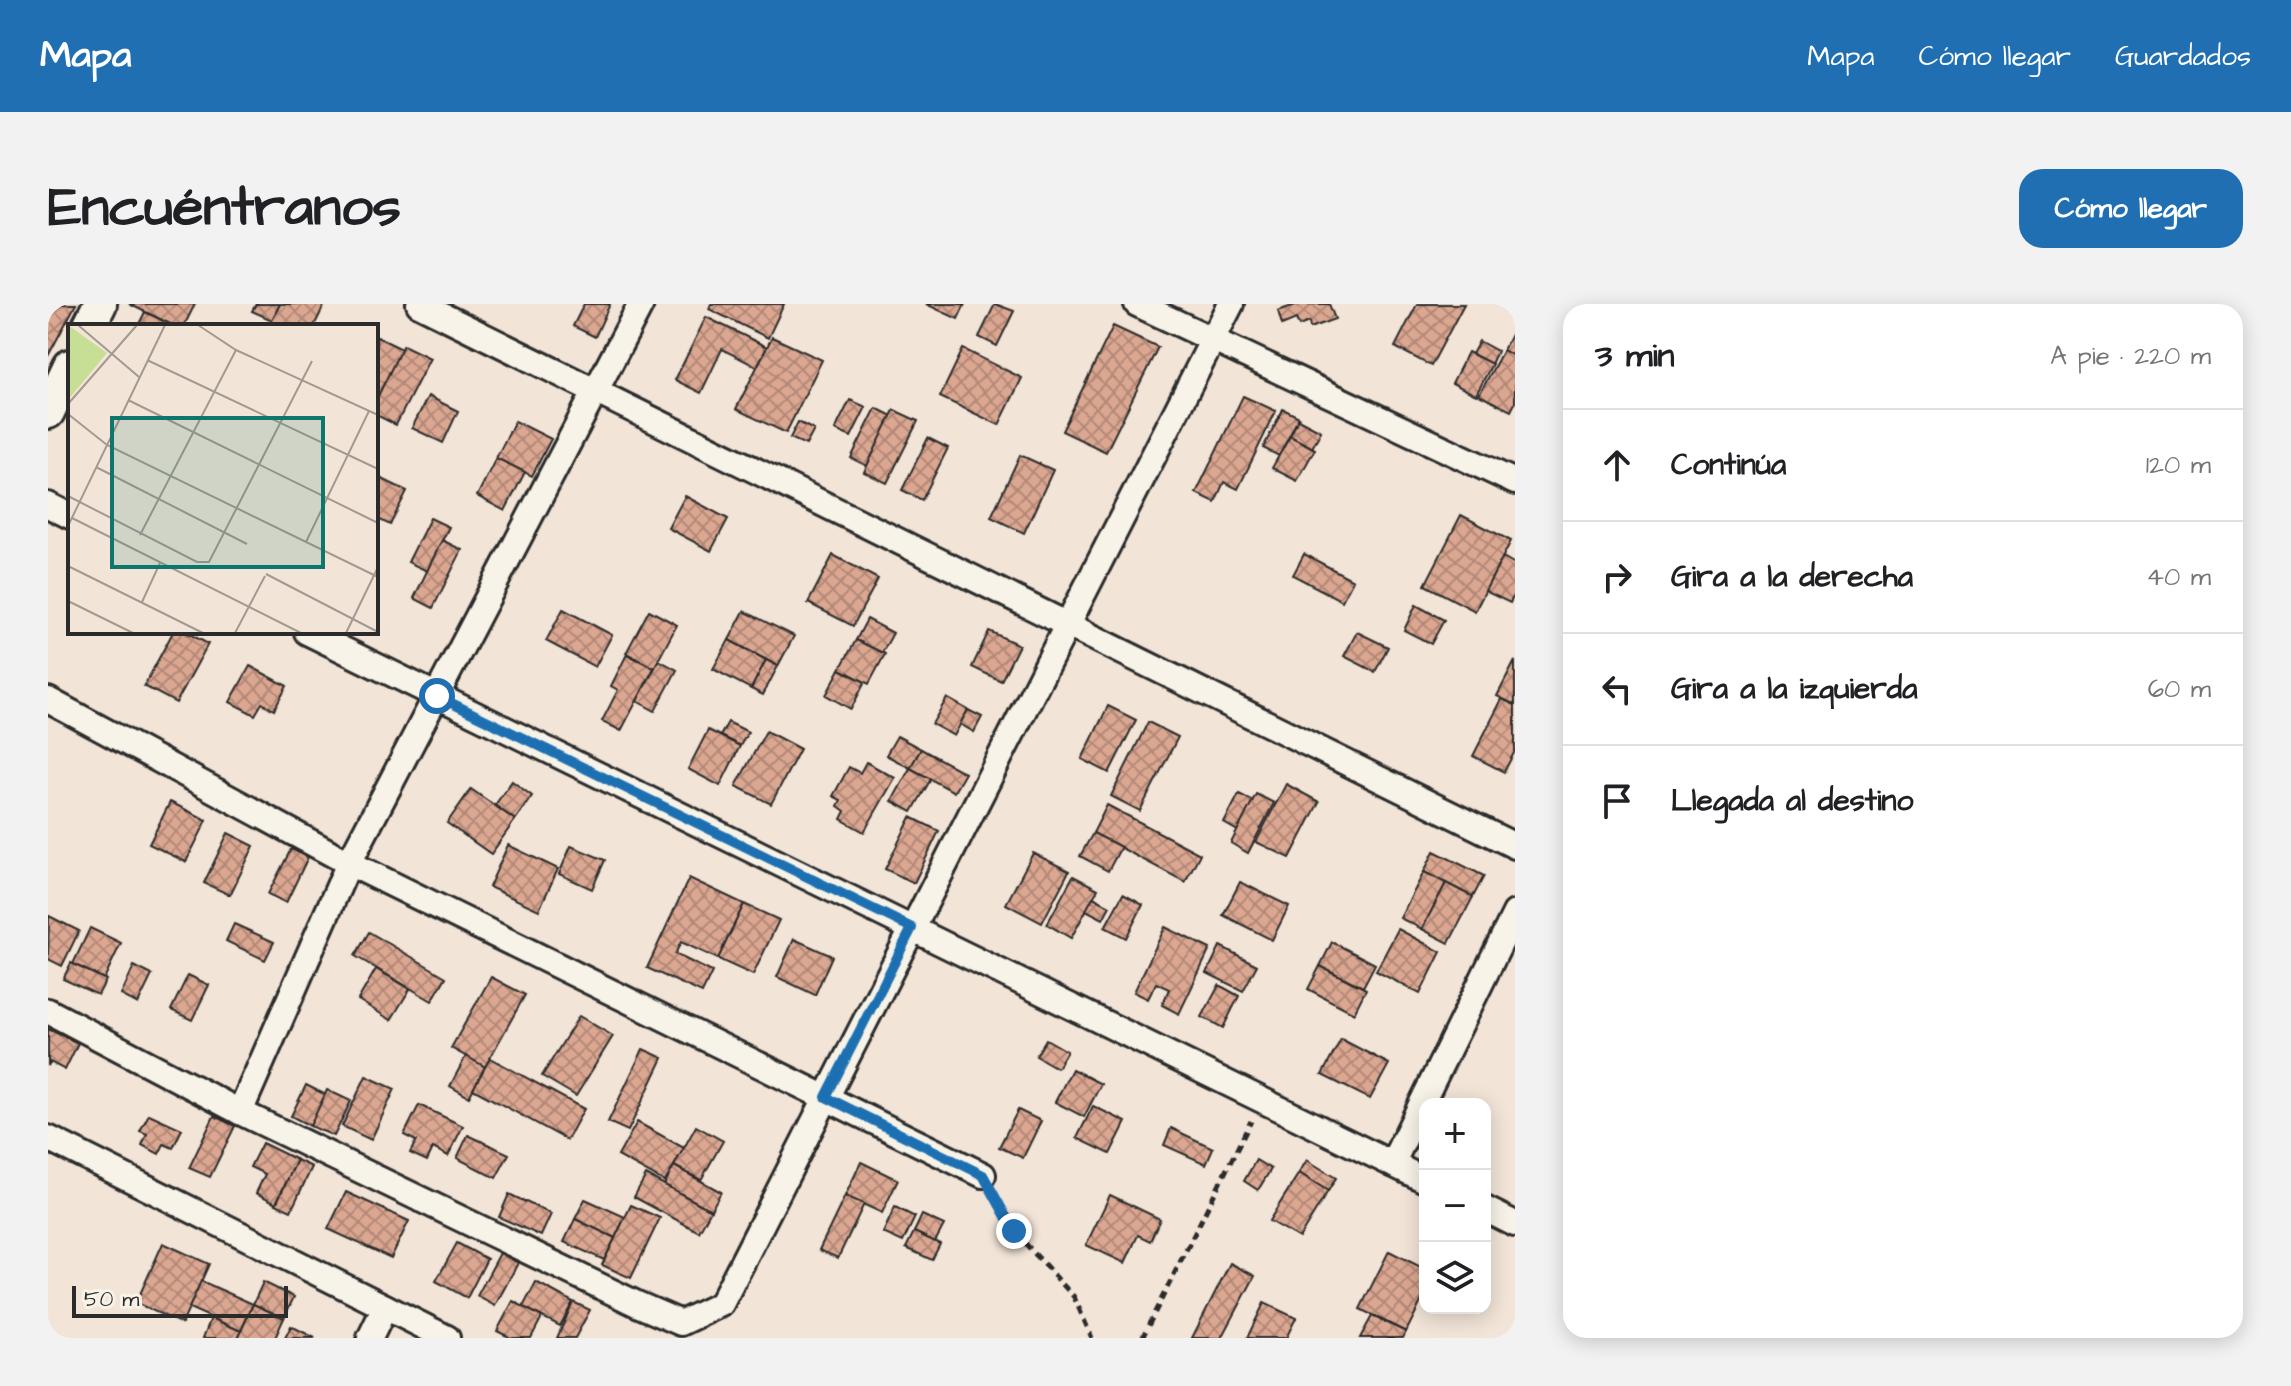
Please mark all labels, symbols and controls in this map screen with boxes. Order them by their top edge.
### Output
text: Mapa [40,30,131,82]
text: Mapa [1807,37,1875,76]
text: Cómo llegar [1919,37,2071,76]
text: Guardados [2115,37,2251,76]
text: Encuéntranos [48,169,401,247]
button: Cómo llegar [2019,169,2243,248]
inset map [68,324,378,634]
text: 3 min [1595,332,1675,380]
text: A pie · 220 m [2050,338,2211,374]
icon: ahead [1595,443,1639,487]
text: Continúa [1671,444,1786,486]
text: 120 m [2146,447,2211,483]
icon: right [1595,555,1639,599]
text: Gira a la derecha [1671,556,1913,598]
text: 40 m [2146,559,2211,595]
icon: left [1595,667,1639,711]
text: Gira a la izquierda [1671,668,1917,710]
text: 60 m [2148,671,2211,707]
route start [419,678,455,714]
icon: arrive [1595,779,1639,823]
text: Llegada al destino [1671,780,1913,822]
map controls [1419,1098,1491,1314]
button: + [1419,1098,1491,1170]
button: − [1419,1170,1491,1242]
route end [996,1213,1032,1249]
button: layers [1419,1242,1491,1314]
scale bar [72,1282,288,1318]
text: 50 m [84,1284,139,1315]

